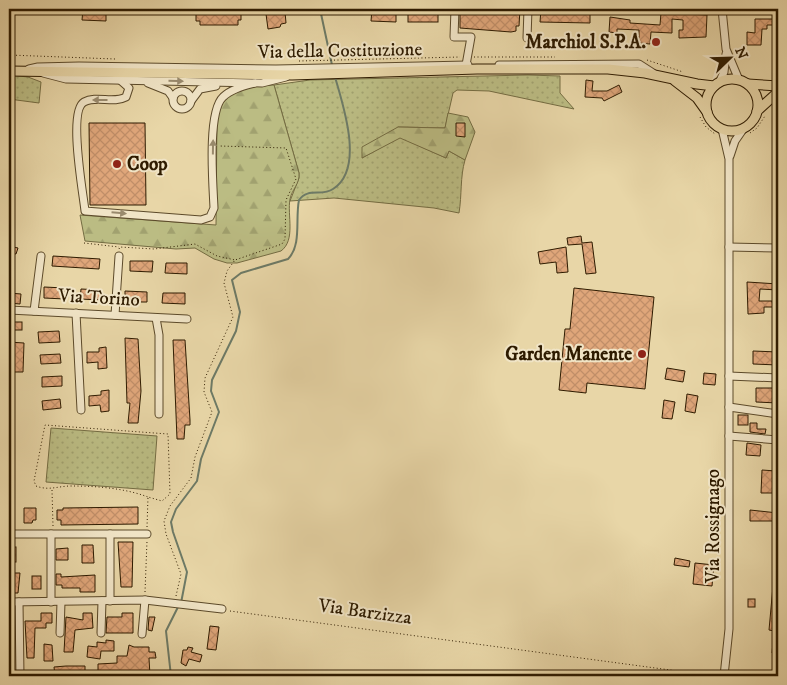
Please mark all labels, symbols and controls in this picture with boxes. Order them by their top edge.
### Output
place label: Marchiol S.P.A. [525,31,646,54]
north arrow [704,32,754,82]
marker: Marchiol S.P.A. [650,36,662,48]
street label: Via della Costituzione [257,38,422,64]
text: N [731,45,752,63]
one-way arrow [168,77,184,85]
one-way arrow [92,96,108,104]
one-way arrow [209,139,217,155]
place label: Coop [127,153,168,176]
marker: Coop [111,158,123,170]
one-way arrow [112,210,128,218]
street label: Via Torino [57,284,140,312]
place label: Garden Manente [505,343,632,366]
marker: Garden Manente [636,348,648,360]
street label: Via Rossignago [702,469,725,584]
street label: Via Barzizza [316,594,413,630]

